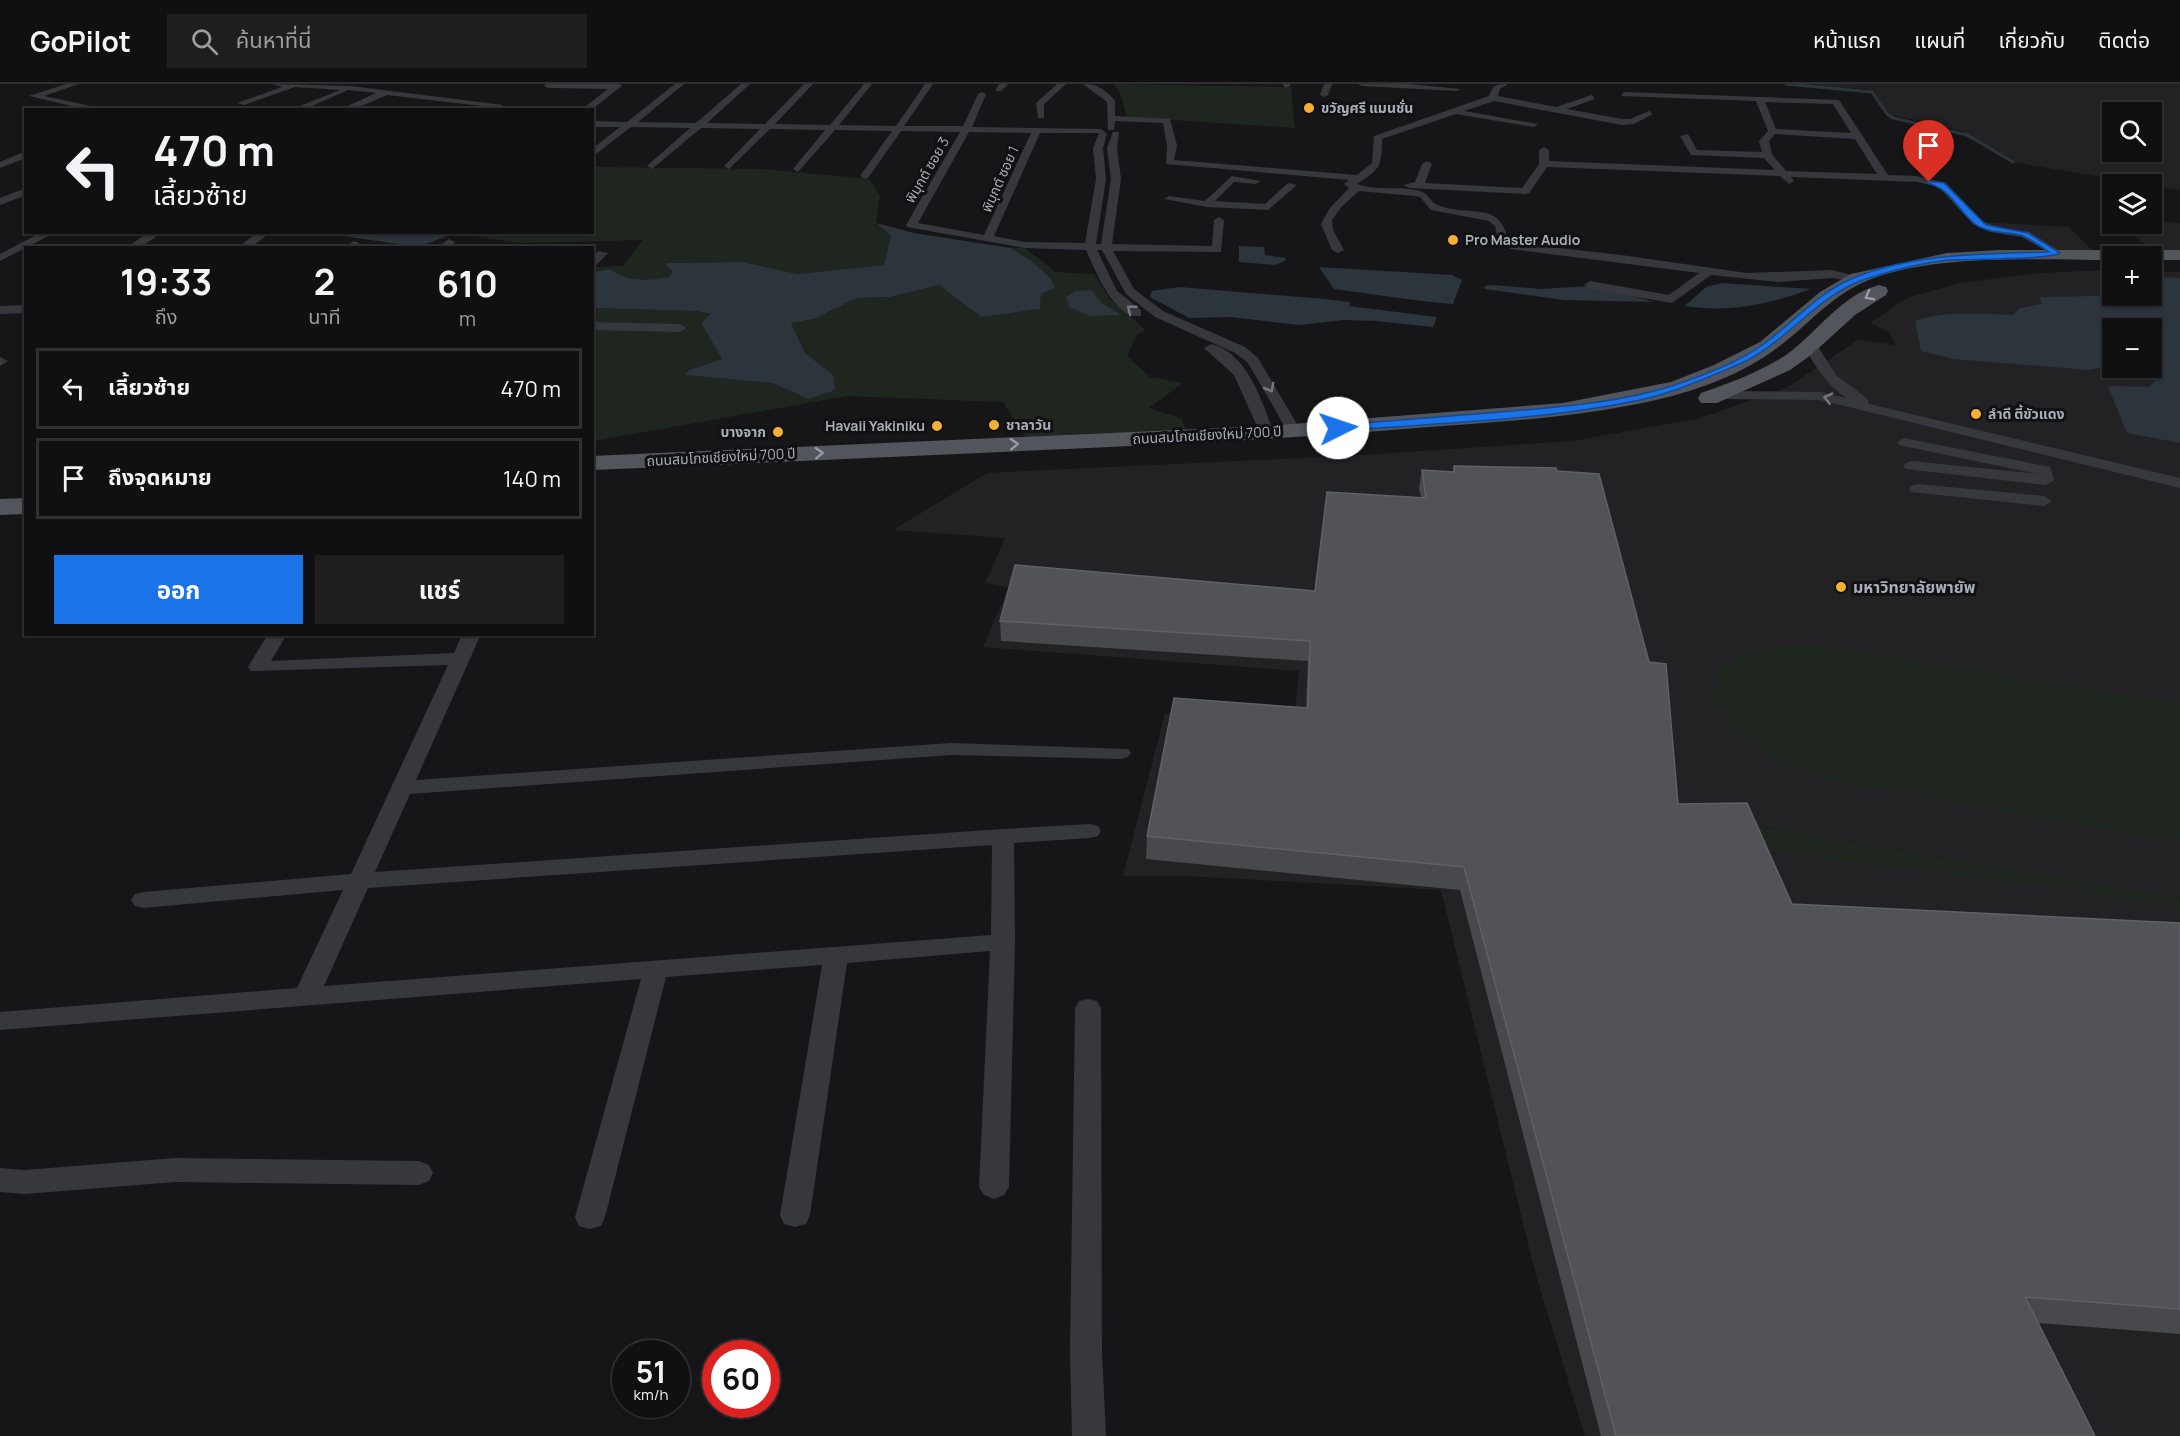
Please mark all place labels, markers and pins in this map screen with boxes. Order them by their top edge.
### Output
place label: ขวัญศรี แมนชั่น [1321,98,1413,117]
marker: ขวัญศรี แมนชั่น [1302,101,1316,115]
pin [1903,120,1954,182]
place label: Pro Master Audio [1465,230,1581,249]
marker: Pro Master Audio [1446,233,1460,247]
place label: ลำดี ตี้ขัวแดง [1988,404,2065,423]
marker: ลำดี ตี้ขัวแดง [1969,407,1983,421]
place label: ชาลาวัน [1006,415,1051,434]
place label: Havaii Yakiniku [825,416,925,435]
marker: ชาลาวัน [987,418,1001,432]
marker: Havaii Yakiniku [930,419,944,433]
place label: บางจาก [720,422,766,441]
marker: บางจาก [771,425,785,439]
place label: มหาวิทยาลัยพายัพ [1853,576,1976,598]
marker: มหาวิทยาลัยพายัพ [1834,580,1848,594]

